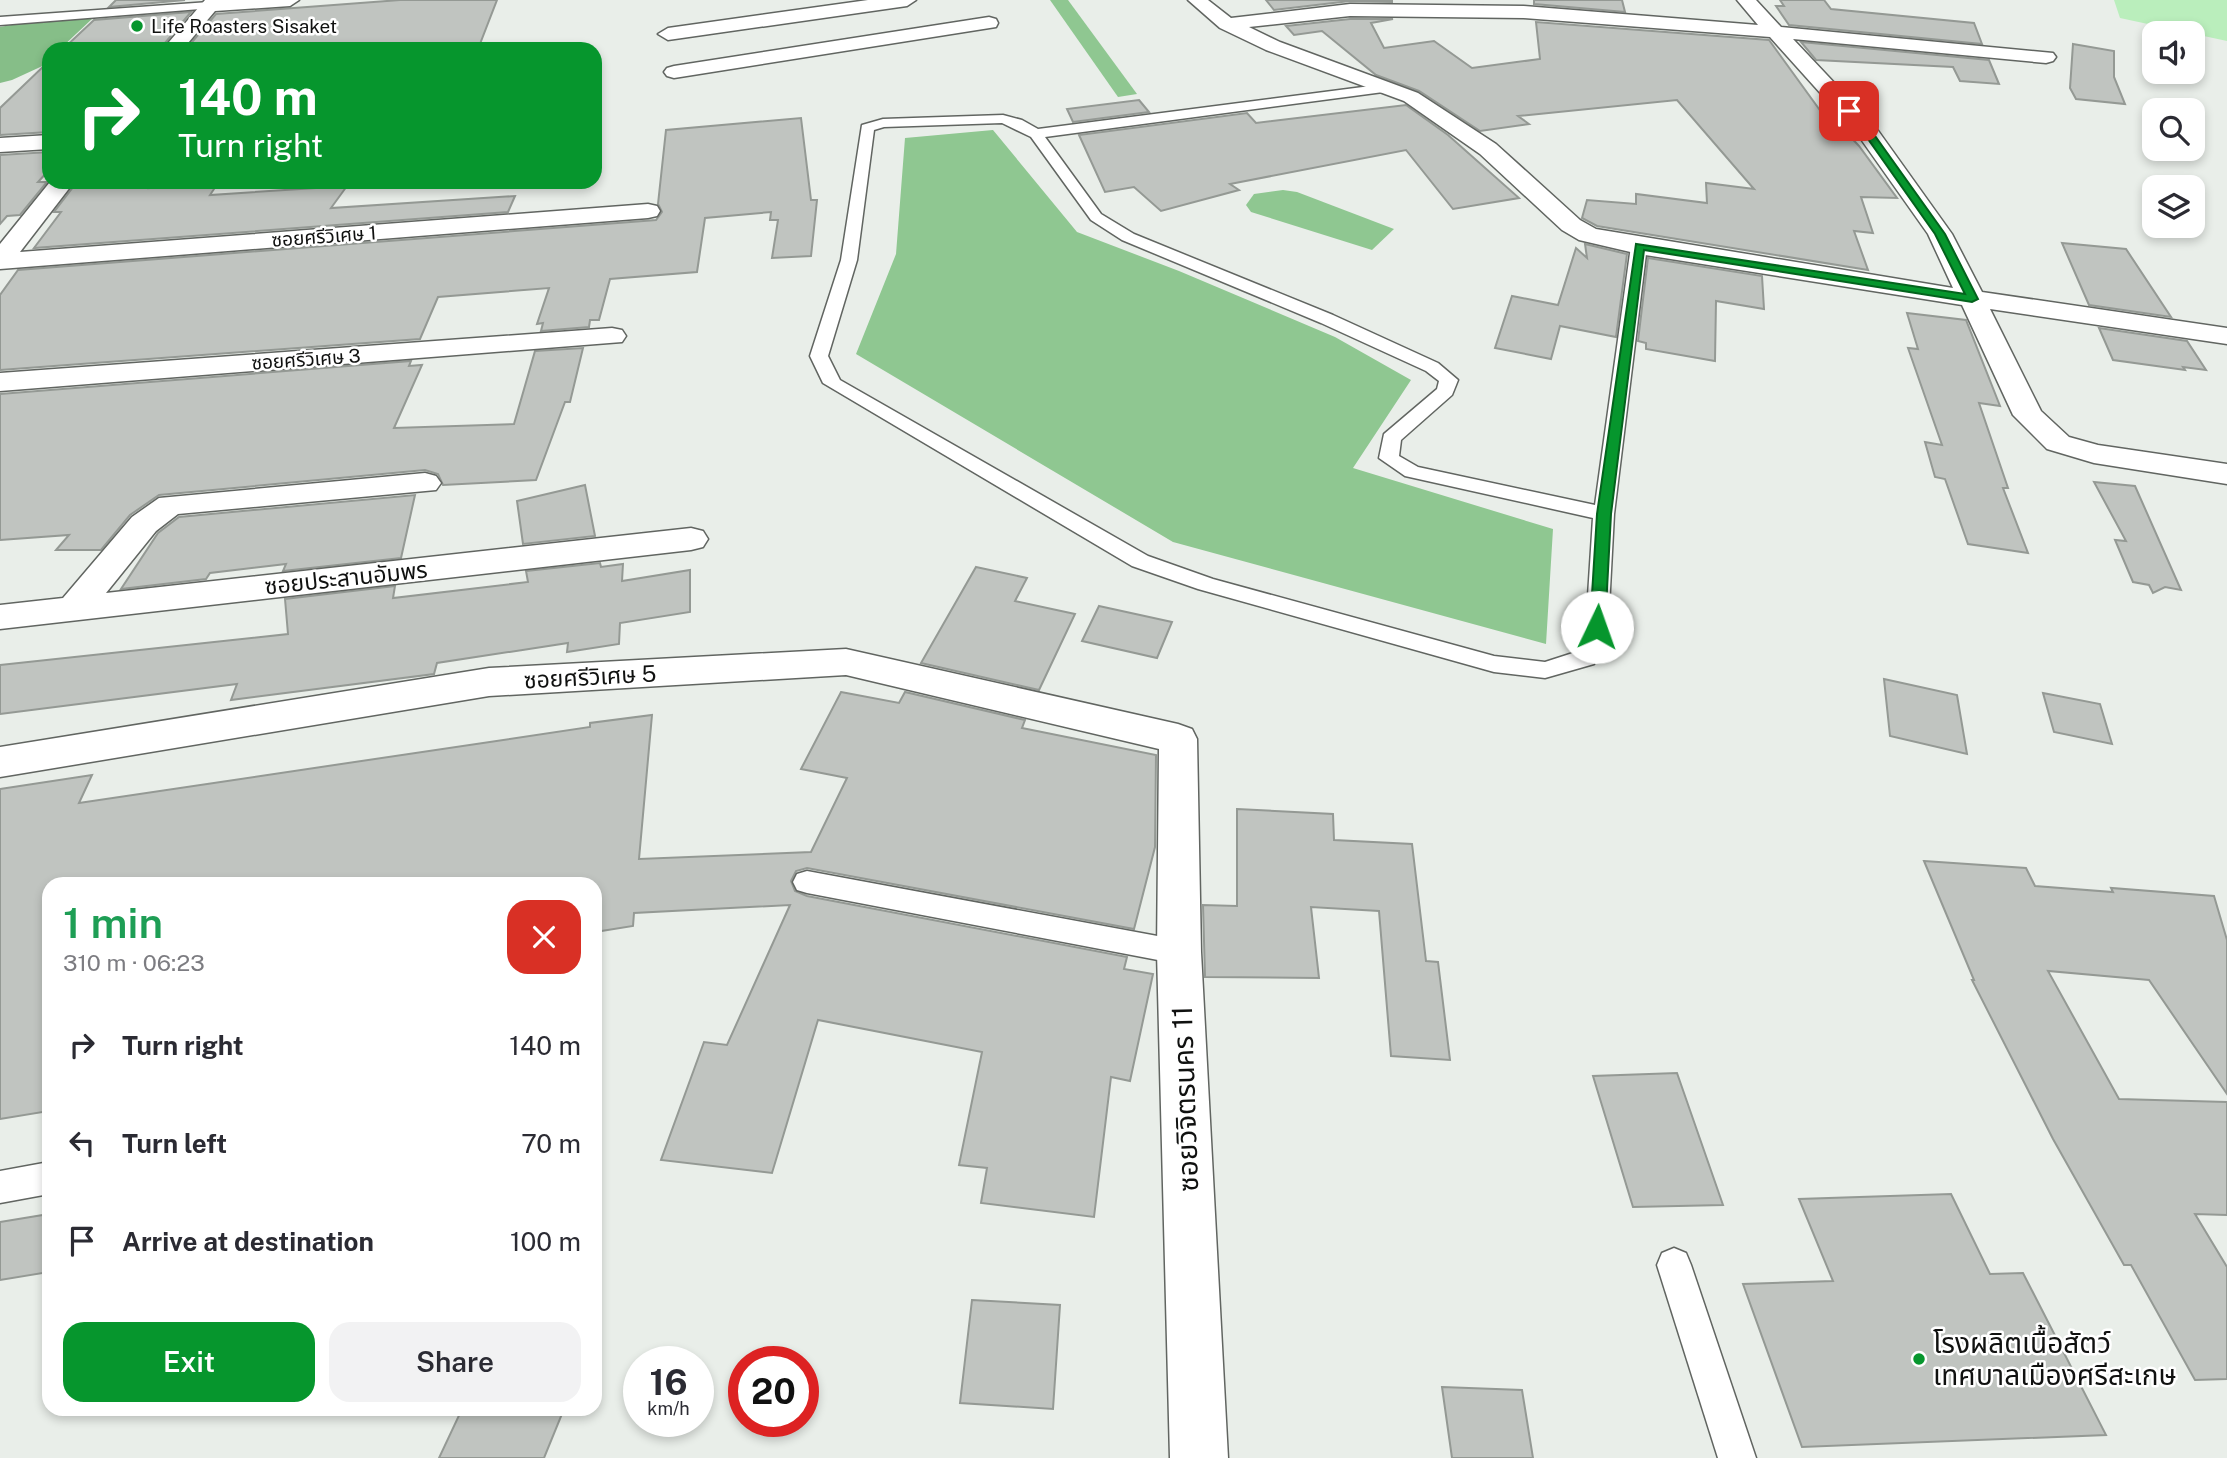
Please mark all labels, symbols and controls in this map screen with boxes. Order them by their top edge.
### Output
place label: Life Roasters Sisaket [151,15,337,37]
marker: Life Roasters Sisaket [129,18,145,34]
map controls [2142,21,2205,238]
button: sound [2142,21,2205,84]
text: 140 m [178,68,318,126]
icon: right [63,70,154,161]
pin [1819,81,1879,141]
icon: arrive [1830,92,1868,130]
button: search [2142,98,2205,161]
text: Turn right [178,127,323,164]
button: layers [2142,175,2205,238]
street label: ซอยศรีวิเศษ 1 [271,221,377,251]
street label: ซอยศรีวิเศษ 3 [251,344,361,374]
street label: ซอยประสานอัมพร [263,556,429,599]
position arrow [1560,590,1634,664]
street label: ซอยศรีวิเศษ 5 [523,660,657,693]
text: 1 min [63,898,163,947]
button: close [507,900,581,974]
text: 310 m · 06:23 [63,949,205,976]
street label: ซอยวิจิตรนคร 11 [1165,1005,1204,1193]
icon: right [63,1026,101,1064]
text: Turn right [122,1030,244,1061]
text: 140 m [509,1030,581,1061]
icon: left [63,1124,101,1162]
text: Turn left [122,1128,227,1159]
text: 70 m [521,1128,581,1159]
icon: arrive [63,1222,101,1260]
text: Arrive at destination [122,1226,374,1257]
text: 100 m [510,1226,581,1257]
button: Exit [63,1322,315,1402]
button: Share [329,1322,581,1402]
place label: โรงผลิตเนื้อสัตว์ เทศบาลเมืองศรีสะเกษ [1933,1324,2176,1391]
speed limit sign: 20 [728,1346,819,1437]
marker: โรงผลิตเนื้อสัตว์ เทศบาลเมืองศรีสะเกษ [1911,1351,1927,1367]
text: 16 [649,1362,688,1403]
text: km/h [647,1398,690,1419]

